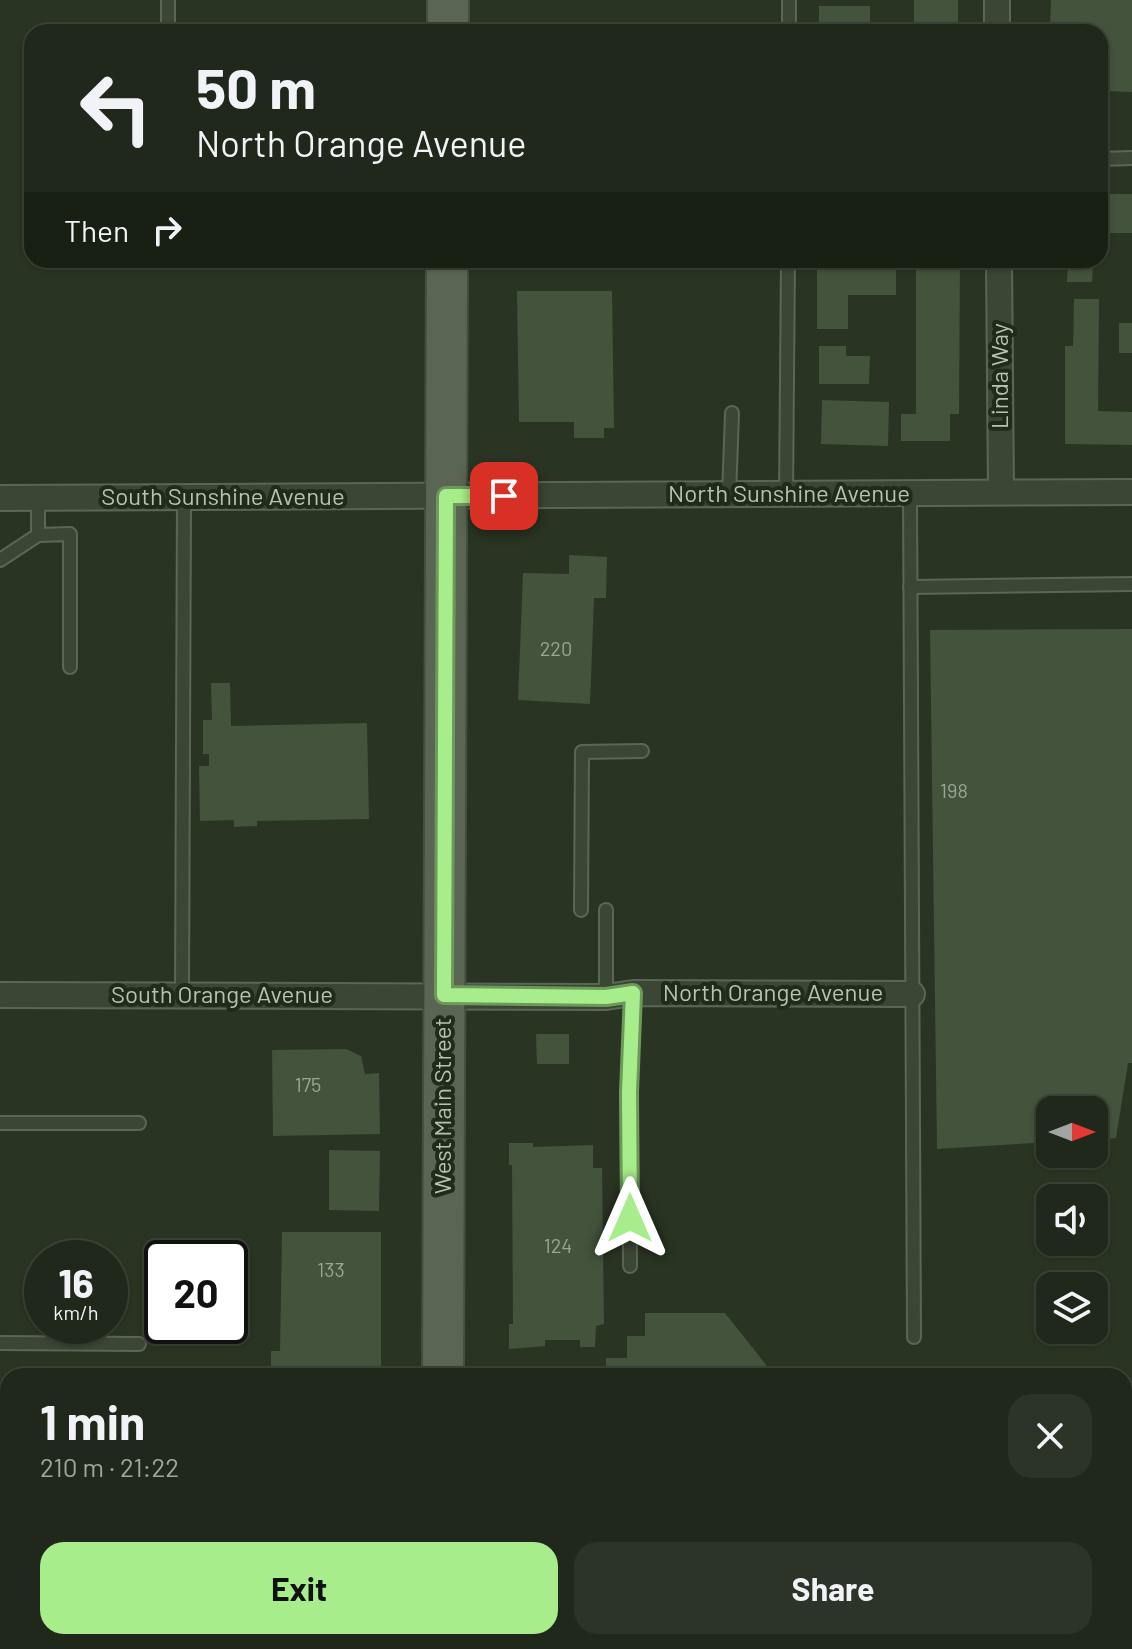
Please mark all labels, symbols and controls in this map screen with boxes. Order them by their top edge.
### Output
text: 50 m [196,53,316,120]
icon: left [64,56,168,160]
text: North Orange Avenue [196,121,527,164]
icon: right [145,208,189,252]
text: Then [64,212,129,248]
street label: Linda Way [984,323,1013,429]
pin [470,462,538,530]
icon: arrive [482,474,526,518]
street label: North Sunshine Avenue [668,478,910,507]
street label: South Sunshine Avenue [101,481,345,510]
house number: 220 [540,636,572,660]
house number: 198 [940,778,968,802]
street label: North Orange Avenue [663,977,883,1006]
street label: South Orange Avenue [111,979,333,1008]
street label: West Main Street [427,1018,456,1194]
house number: 175 [295,1072,321,1096]
north arrow [1036,1096,1108,1168]
map controls [1036,1096,1108,1344]
position arrow [588,1176,672,1260]
button: sound [1036,1184,1108,1256]
house number: 124 [544,1233,572,1257]
speed limit sign: 20 [144,1240,248,1344]
house number: 133 [317,1257,345,1281]
text: 16 [58,1258,94,1306]
button: layers [1036,1272,1108,1344]
text: km/h [53,1300,99,1324]
text: 1 min [40,1392,145,1450]
button: close [1008,1394,1092,1478]
text: 210 m · 21:22 [40,1451,179,1482]
button: Exit [40,1542,558,1634]
button: Share [574,1542,1092,1634]

